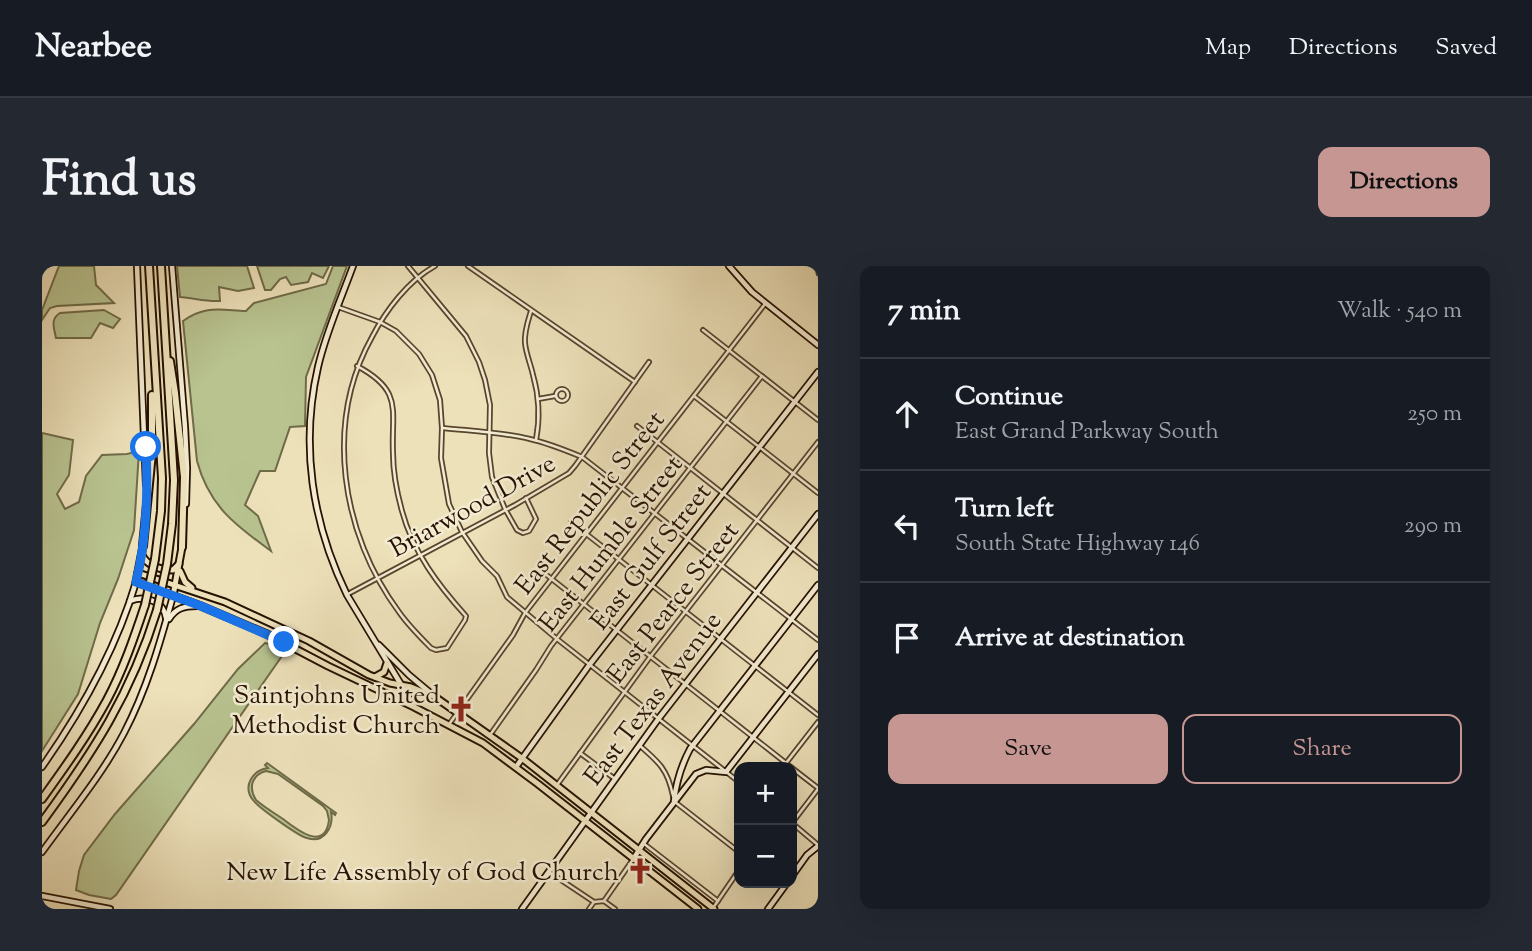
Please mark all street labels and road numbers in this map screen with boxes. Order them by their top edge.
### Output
street label: East Republic Street [507,404,675,603]
street label: Briarwood Drive [383,446,563,568]
street label: East Humble Street [531,448,693,641]
street label: East Gulf Street [583,476,721,639]
street label: East Pearce Street [599,515,749,692]
street label: East Texas Avenue [576,605,732,794]

